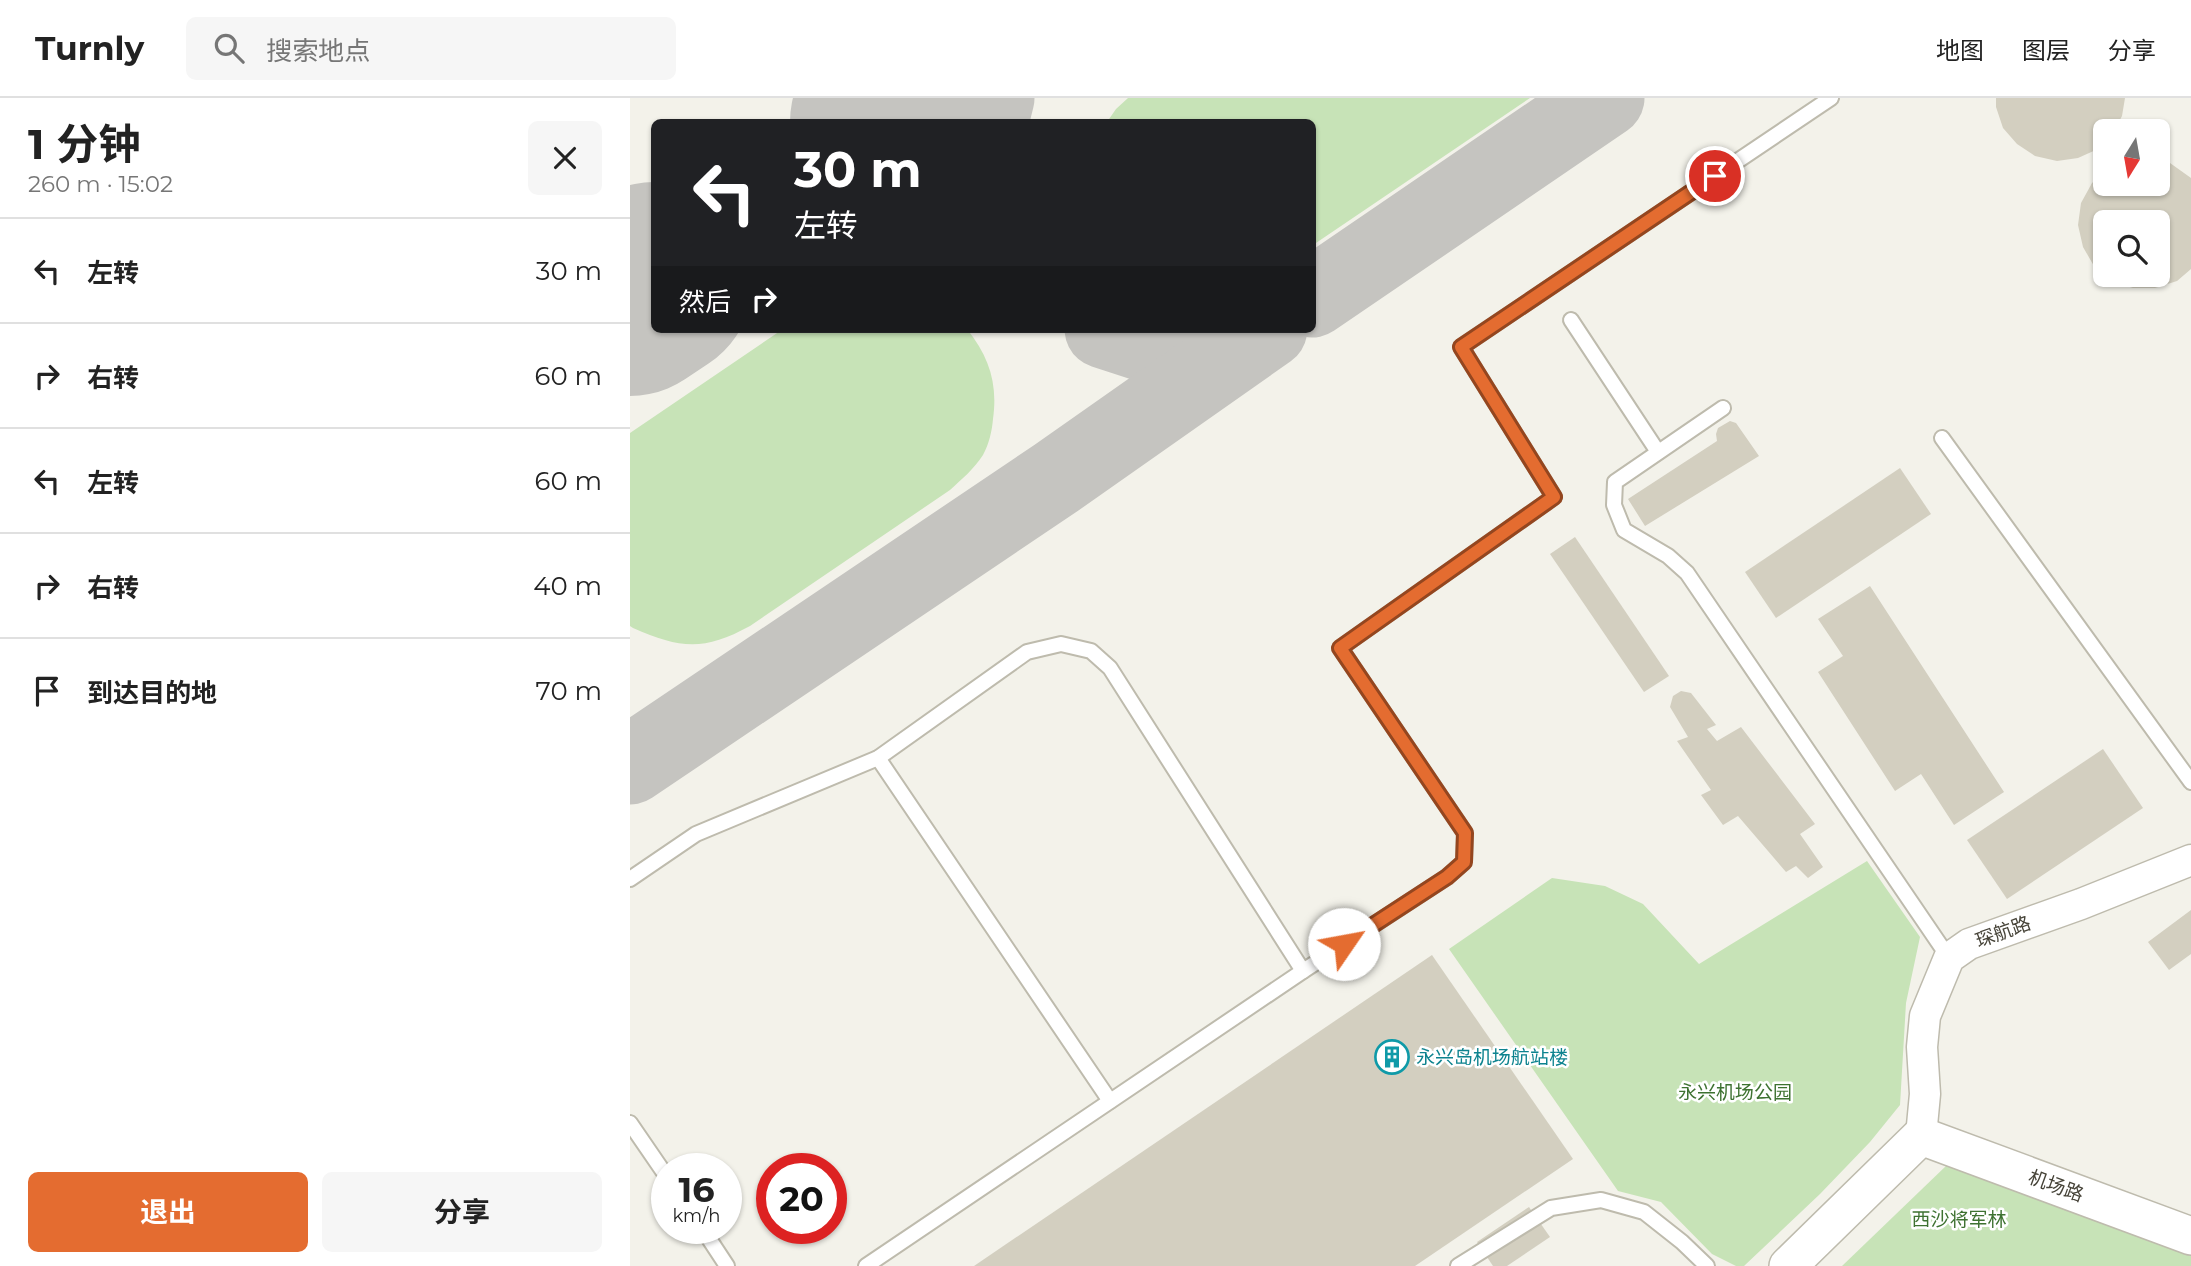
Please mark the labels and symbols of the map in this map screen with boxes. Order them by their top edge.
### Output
north arrow [2093,119,2170,196]
pin [1685,146,1745,206]
position arrow [1307,907,1381,981]
street label: 琛航路 [1972,911,2034,953]
building icon: 永兴岛机场航站楼 [1373,1038,1411,1076]
place label: 永兴岛机场航站楼 [1416,1046,1568,1069]
park label: 永兴机场公园 [1678,1081,1792,1104]
speed limit sign: 20 [756,1153,847,1244]
street label: 机场路 [2025,1165,2087,1207]
park label: 西沙将军林 [1911,1208,2007,1231]

